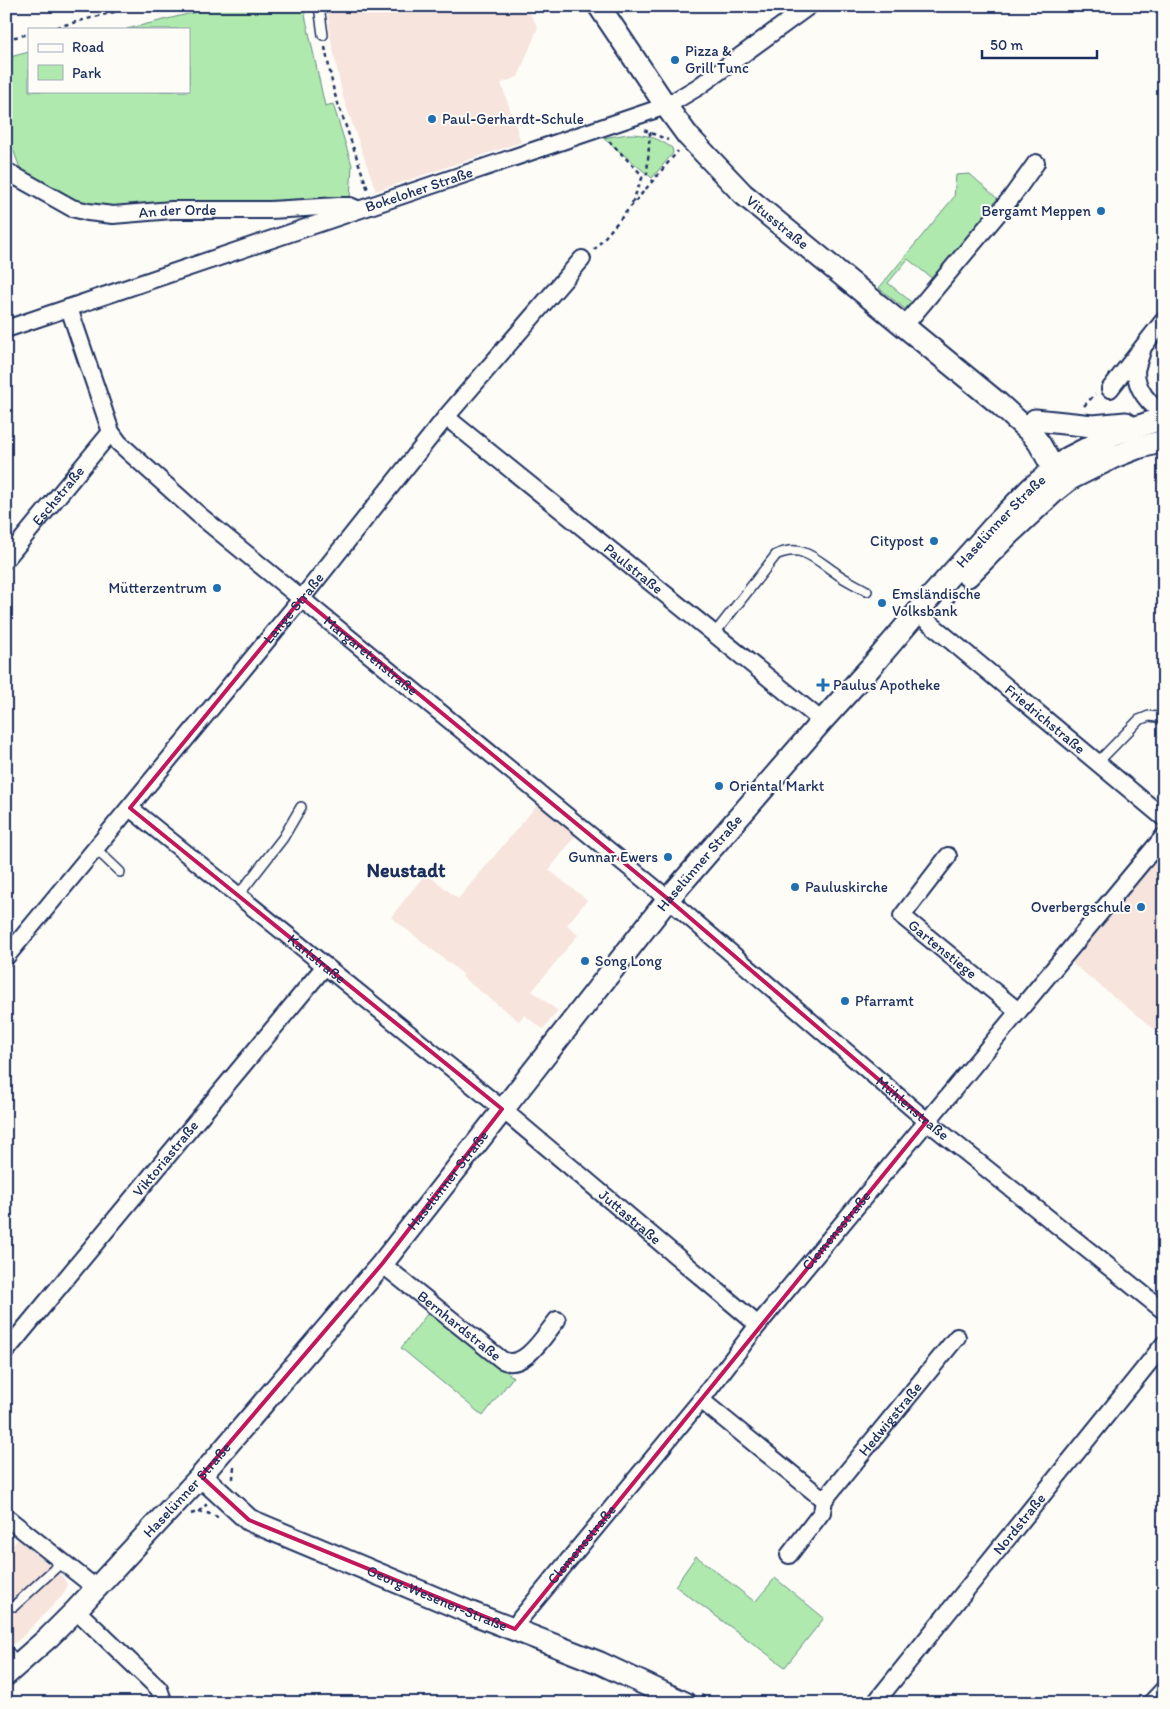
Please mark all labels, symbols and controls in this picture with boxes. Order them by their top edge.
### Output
legend [28,28,190,92]
scale bar [982,28,1098,60]
text: 50 m [990,36,1023,54]
text: Road [72,38,105,56]
place label: Pizza & Grill Tunc [685,42,749,77]
marker: Pizza & Grill Tunc [669,54,681,66]
text: Park [72,64,102,82]
place label: Paul-Gerhardt-Schule [442,110,584,128]
marker: Paul-Gerhardt-Schule [426,113,438,125]
street label: Bokeloher Straße [363,163,475,216]
street label: Vitusstraße [743,191,812,253]
street label: An der Orde [138,201,216,222]
place label: Bergamt Meppen [982,202,1092,220]
marker: Bergamt Meppen [1095,205,1107,217]
street label: Eschstraße [28,462,88,529]
street label: Haselünner Straße [952,471,1049,571]
place label: Citypost [870,532,924,550]
marker: Citypost [928,535,940,547]
street label: Paulstraße [600,539,667,598]
street label: Lange Straße [259,569,328,647]
place label: Mütterzentrum [108,579,207,597]
marker: Mütterzentrum [211,582,223,594]
place label: Emsländische Volksbank [892,585,981,620]
marker: Emsländische Volksbank [876,597,888,609]
street label: Margaretenstraße [320,612,421,699]
place label: Paulus Apotheke [833,676,940,694]
marker: Paulus Apotheke [817,679,829,691]
street label: Friedrichstraße [1001,680,1089,758]
place label: Oriental Markt [729,777,825,795]
marker: Oriental Markt [713,780,725,792]
street label: Haselünner Straße [653,811,746,915]
place label: Gunnar Ewers [568,848,658,866]
marker: Gunnar Ewers [662,851,674,863]
district label: Neustadt [366,858,446,882]
place label: Pauluskirche [805,878,888,896]
marker: Pauluskirche [789,881,801,893]
place label: Overbergschule [1031,898,1131,916]
marker: Overbergschule [1135,901,1147,913]
street label: Gartenstiege [905,916,981,983]
street label: Karlstraße [284,930,349,988]
place label: Song Long [595,952,662,970]
marker: Song Long [579,955,591,967]
place label: Pfarramt [855,992,914,1010]
marker: Pfarramt [839,995,851,1007]
street label: Mühlenstraße [872,1072,953,1144]
street label: Viktoriastraße [129,1117,202,1200]
street label: Haselünner Straße [403,1127,492,1234]
street label: Juttastraße [595,1186,665,1248]
street label: Clemensstraße [798,1187,874,1274]
street label: Bernhardstraße [414,1287,505,1365]
street label: Hedwigstraße [855,1378,926,1459]
street label: Haselünner Straße [139,1439,235,1541]
street label: Nordstraße [989,1489,1049,1558]
street label: Clemensstraße [544,1501,620,1588]
street label: Georg-Wesener-Straße [364,1561,510,1635]

